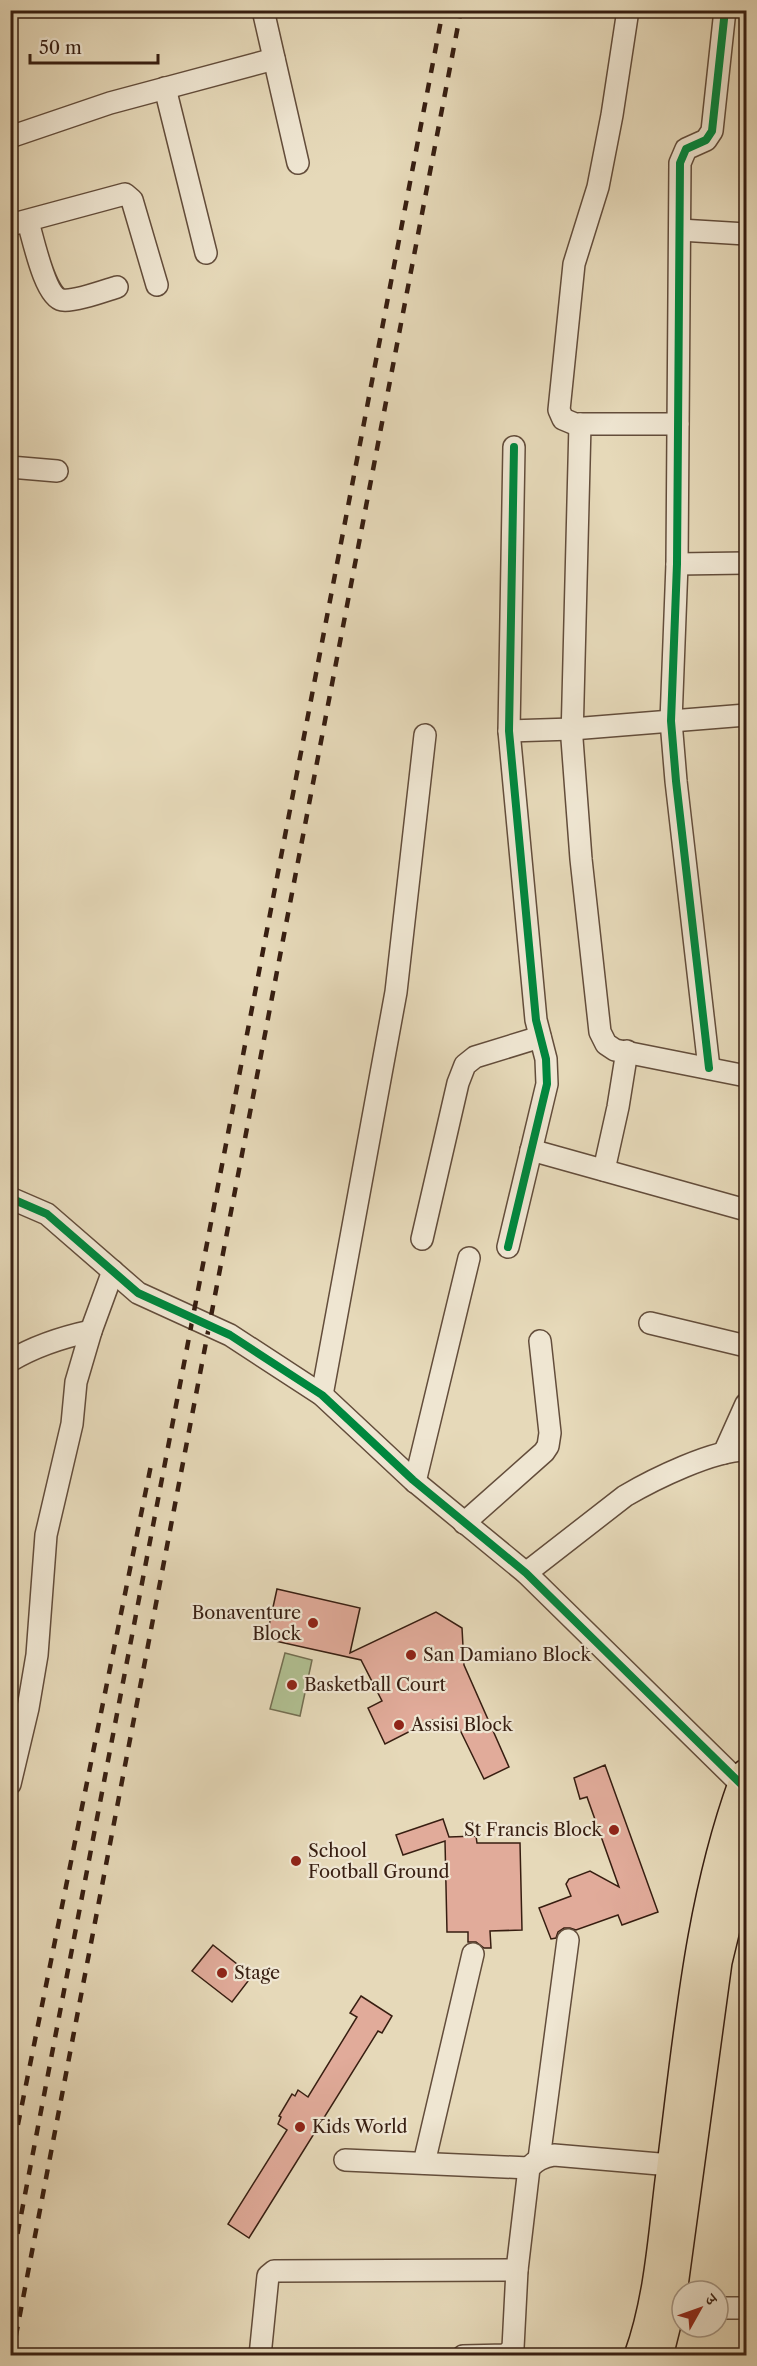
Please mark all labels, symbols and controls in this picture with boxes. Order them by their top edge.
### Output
scale bar [30,27,158,65]
text: 50 m [39,37,82,59]
place label: Bonaventure Block [192,1602,303,1645]
marker: Bonaventure Block [306,1616,320,1630]
place label: San Damiano Block [423,1644,592,1666]
marker: San Damiano Block [404,1648,418,1662]
place label: Basketball Court [304,1674,446,1696]
marker: Basketball Court [285,1678,299,1692]
place label: Assisi Block [410,1714,514,1736]
marker: Assisi Block [392,1718,406,1732]
place label: St Francis Block [464,1819,604,1841]
marker: St Francis Block [607,1823,621,1837]
place label: School Football Ground [308,1840,449,1883]
marker: School Football Ground [289,1854,303,1868]
place label: Stage [234,1962,280,1984]
marker: Stage [215,1966,229,1980]
place label: Kids World [312,2116,408,2138]
marker: Kids World [293,2120,307,2134]
north arrow [670,2279,730,2339]
text: उ [701,2289,723,2310]

